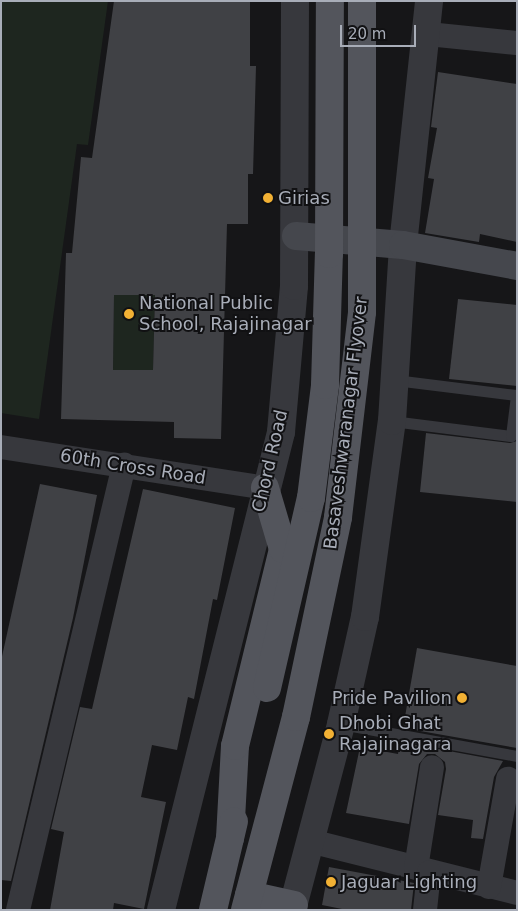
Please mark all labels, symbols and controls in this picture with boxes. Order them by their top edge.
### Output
scale bar [343,15,419,47]
text: 20 m [348,25,386,43]
place label: Girias [278,187,330,209]
marker: Girias [262,192,274,204]
place label: National Public School, Rajajinagar [139,293,312,336]
street label: Basaveshwaranagar Flyover [320,295,372,551]
marker: National Public School, Rajajinagar [123,308,135,320]
street label: Chord Road [248,408,292,514]
street label: 60th Cross Road [59,445,207,489]
place label: Pride Pavilion [332,687,452,709]
marker: Pride Pavilion [456,692,468,704]
place label: Dhobi Ghat Rajajinagara [339,713,452,756]
marker: Dhobi Ghat Rajajinagara [323,728,335,740]
place label: Jaguar Lighting [341,871,477,893]
marker: Jaguar Lighting [325,876,337,888]

